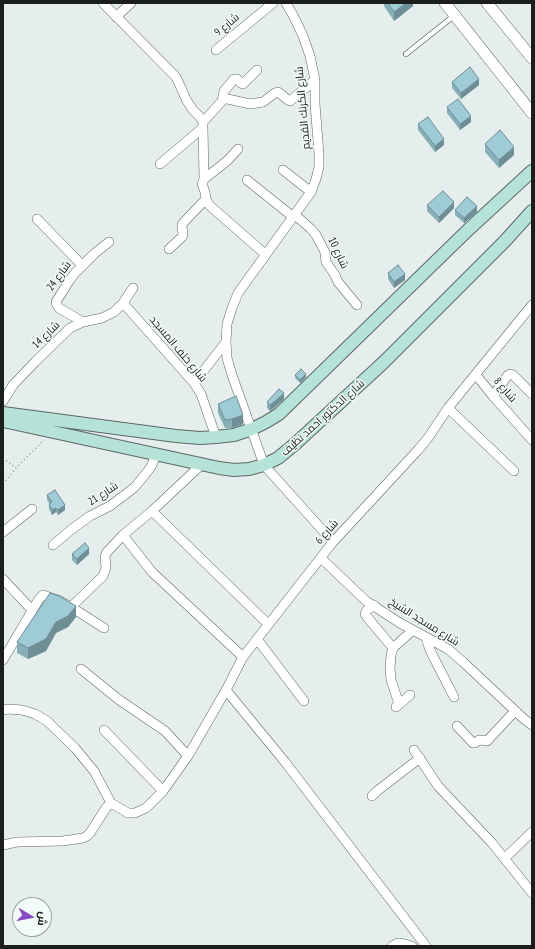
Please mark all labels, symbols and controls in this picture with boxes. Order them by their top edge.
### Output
street label: شارع 9 [212,11,242,39]
street label: شارع الكرنك القديم [293,66,313,150]
street label: شارع 10 [325,235,351,271]
street label: شارع 24 [44,259,74,293]
street label: شارع خلف المسجد [146,313,210,385]
street label: شارع 14 [29,319,63,351]
street label: شارع 8 [491,375,519,405]
street label: شارع الدكتور احمد نظيف [278,377,368,459]
street label: شارع 21 [85,479,121,509]
street label: شارع 6 [313,517,341,547]
street label: شارع مسجد الشيخ [386,595,462,649]
north arrow [12,897,52,937]
text: ش [35,911,51,927]

